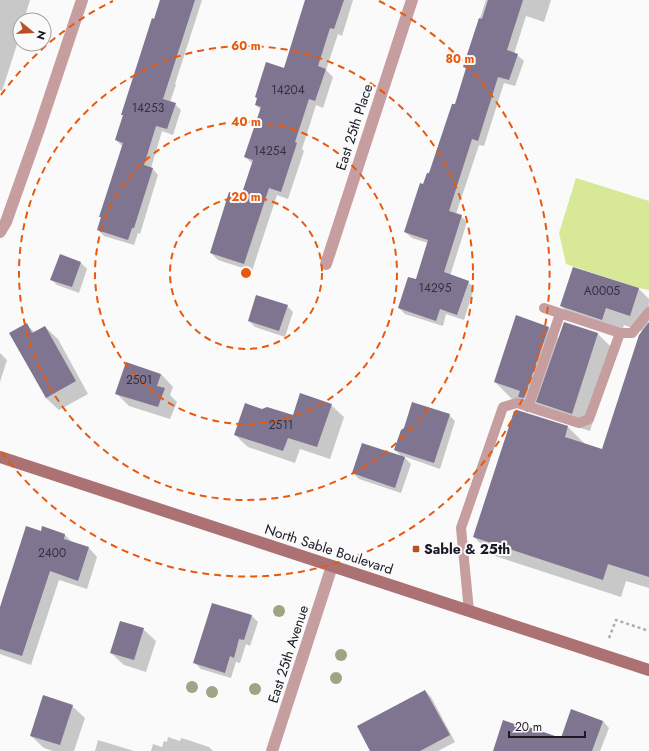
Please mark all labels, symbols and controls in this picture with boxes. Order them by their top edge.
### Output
north arrow [12,12,52,52]
text: N [33,28,50,42]
text: 60 m [231,37,261,55]
text: 80 m [446,50,475,68]
house number: 14204 [271,81,305,99]
street label: East 25th Place [331,81,377,173]
house number: 14253 [132,99,165,117]
text: 40 m [231,113,261,131]
house number: 14254 [254,142,287,160]
text: 20 m [231,188,261,206]
centre of rings [239,266,253,280]
house number: 14295 [419,279,452,297]
house number: A0005 [584,282,620,300]
house number: 2501 [126,371,152,389]
house number: 2511 [269,416,293,434]
street label: North Sable Boulevard [262,519,396,579]
place label: Sable & 25th [424,539,510,559]
house number: 2400 [38,544,66,562]
marker: Sable & 25th [411,544,421,554]
street label: East 25th Avenue [263,602,313,706]
scale bar [509,713,585,739]
text: 20 m [515,718,542,736]

